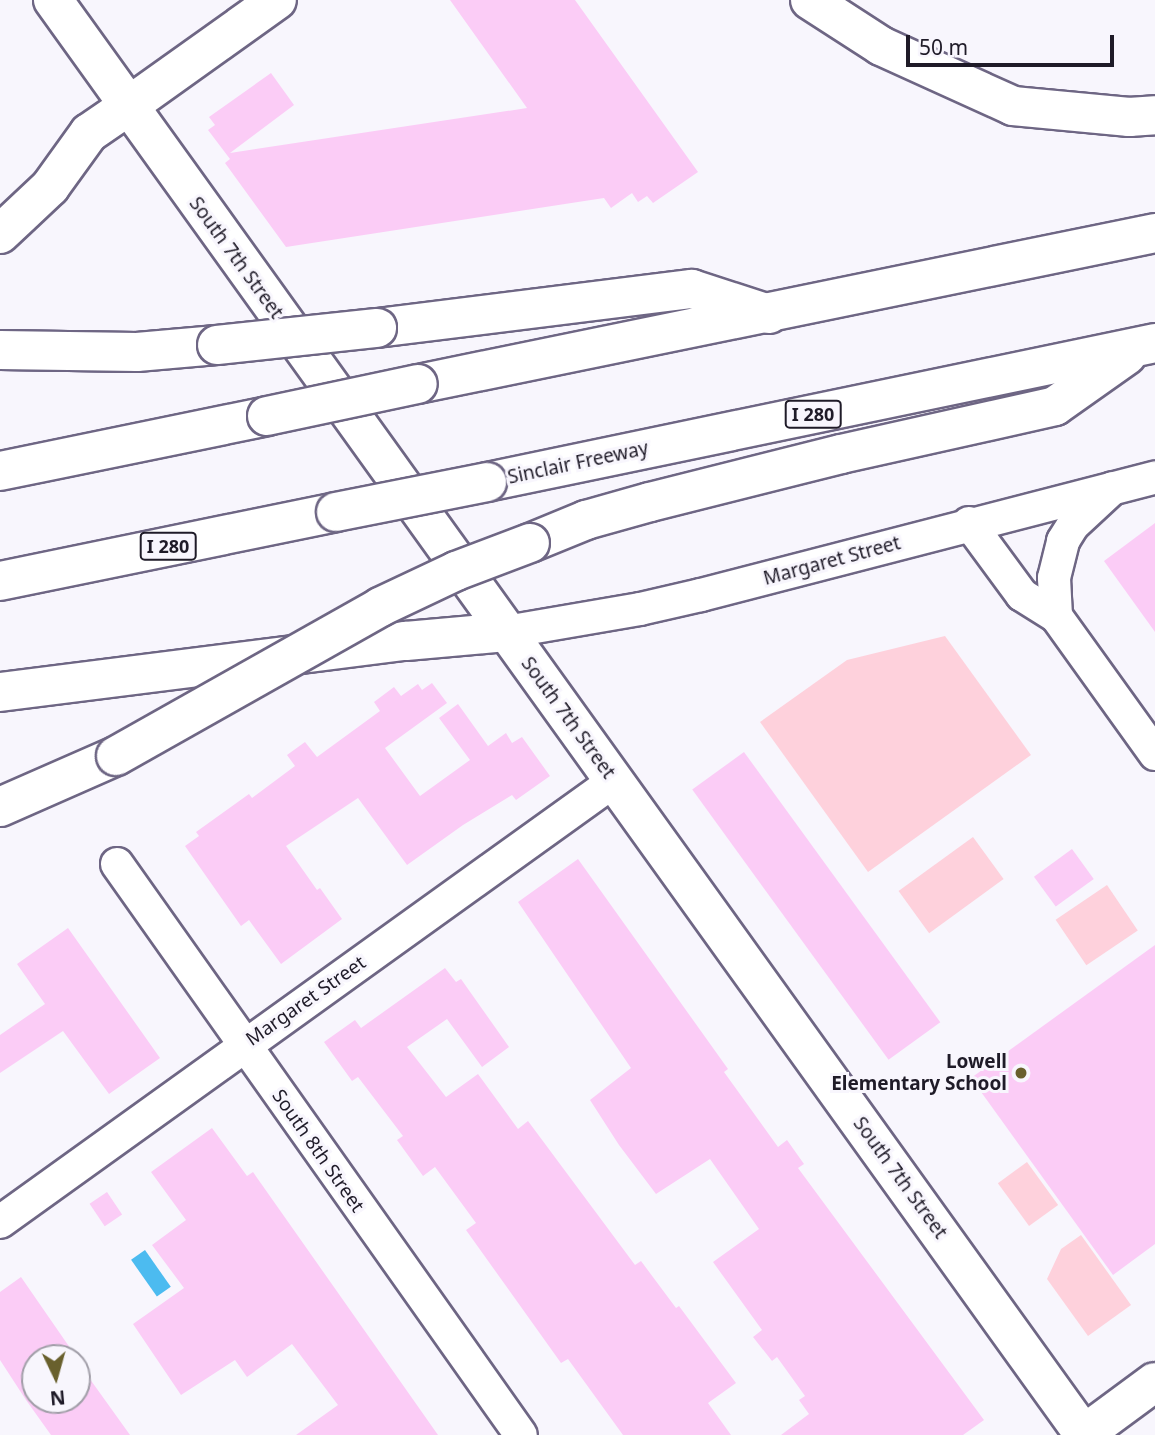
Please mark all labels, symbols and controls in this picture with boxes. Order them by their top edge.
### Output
scale bar [910,21,1118,65]
text: 50 m [919,33,968,61]
street label: South 7th Street [184,193,288,323]
road number: I 280 [783,400,843,428]
street label: Sinclair Freeway [506,437,650,489]
road number: I 280 [138,532,198,560]
street label: Margaret Street [761,532,903,590]
street label: South 7th Street [516,653,620,783]
street label: Margaret Street [242,951,370,1051]
place label: Lowell Elementary School [831,1051,1007,1095]
marker: Lowell Elementary School [1013,1065,1029,1081]
street label: South 8th Street [267,1085,369,1217]
street label: South 7th Street [848,1113,952,1243]
north arrow [21,1344,91,1414]
text: N [49,1384,66,1412]

